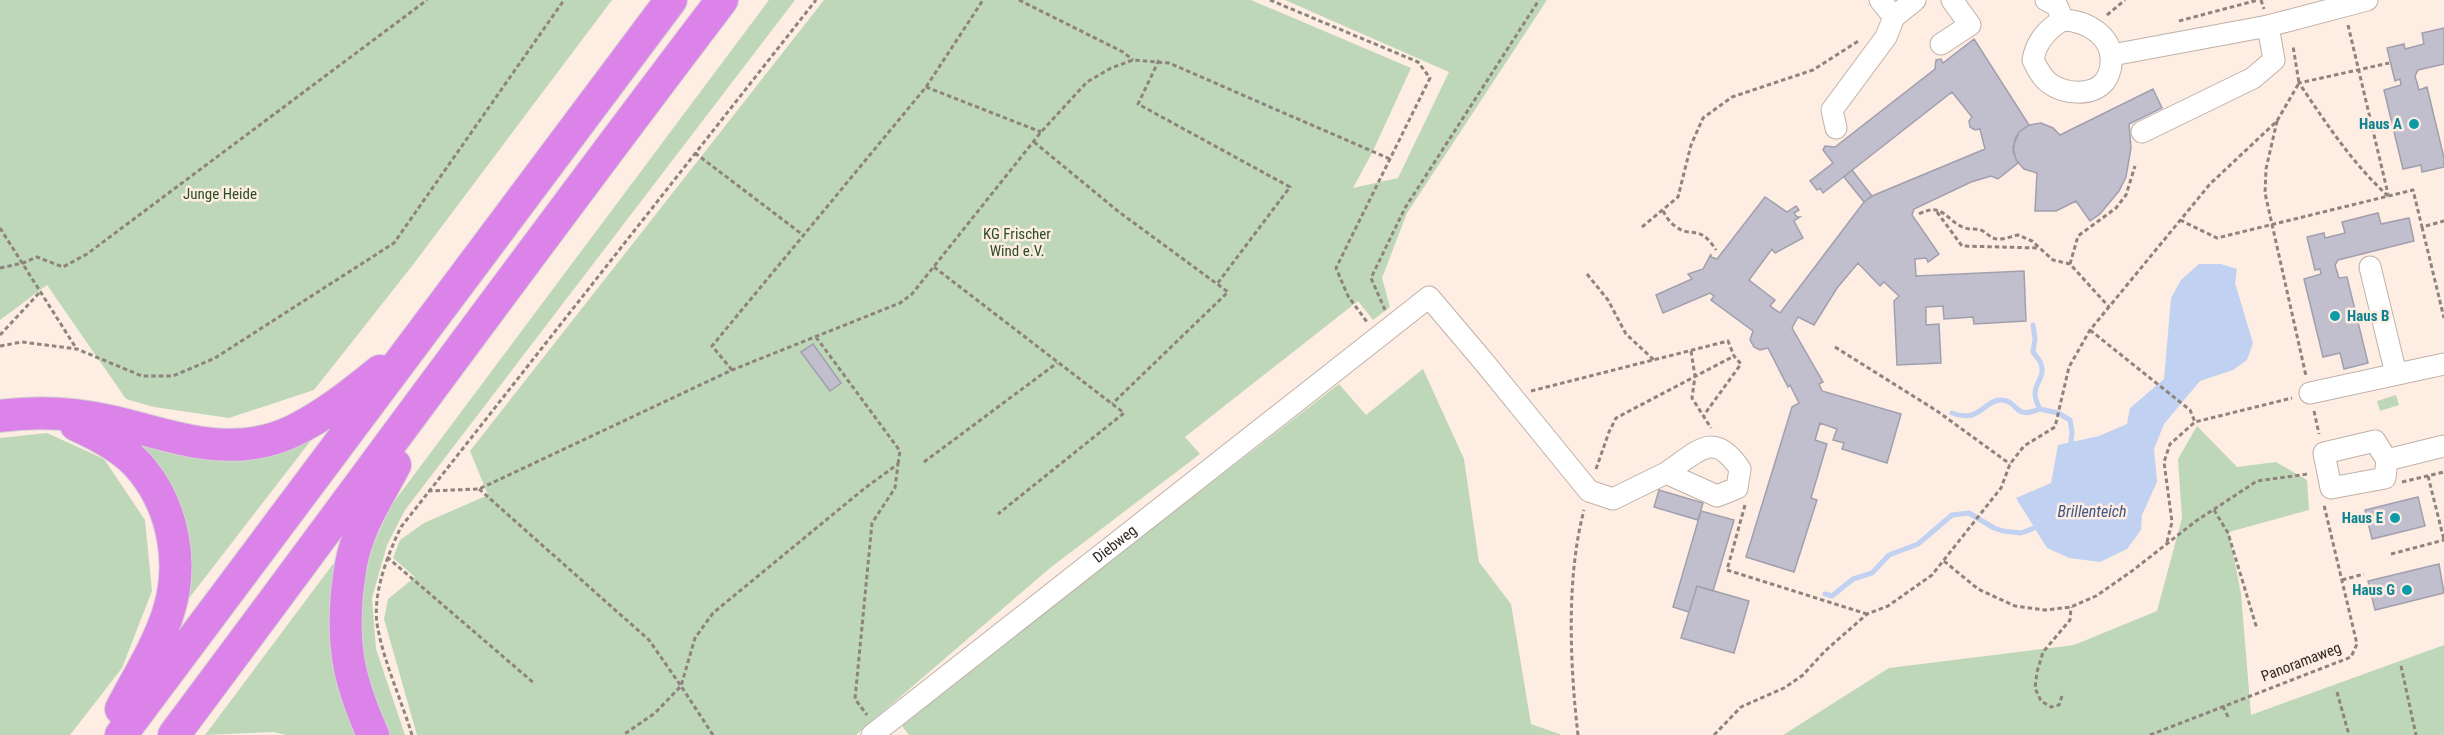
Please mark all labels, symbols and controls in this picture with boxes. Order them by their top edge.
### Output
place label: Haus A [2359,115,2402,133]
marker: Haus A [2407,117,2421,131]
park label: Junge Heide [183,185,257,203]
park label: KG Frischer Wind e.V. [983,225,1051,260]
place label: Haus B [2347,307,2389,325]
marker: Haus B [2328,309,2342,323]
water label: Brillenteich [2058,502,2126,521]
place label: Haus E [2342,509,2383,527]
marker: Haus E [2388,511,2402,525]
street label: Diebweg [1089,521,1140,567]
place label: Haus G [2352,581,2395,599]
marker: Haus G [2400,583,2414,597]
street label: Panoramaweg [2258,638,2344,686]

